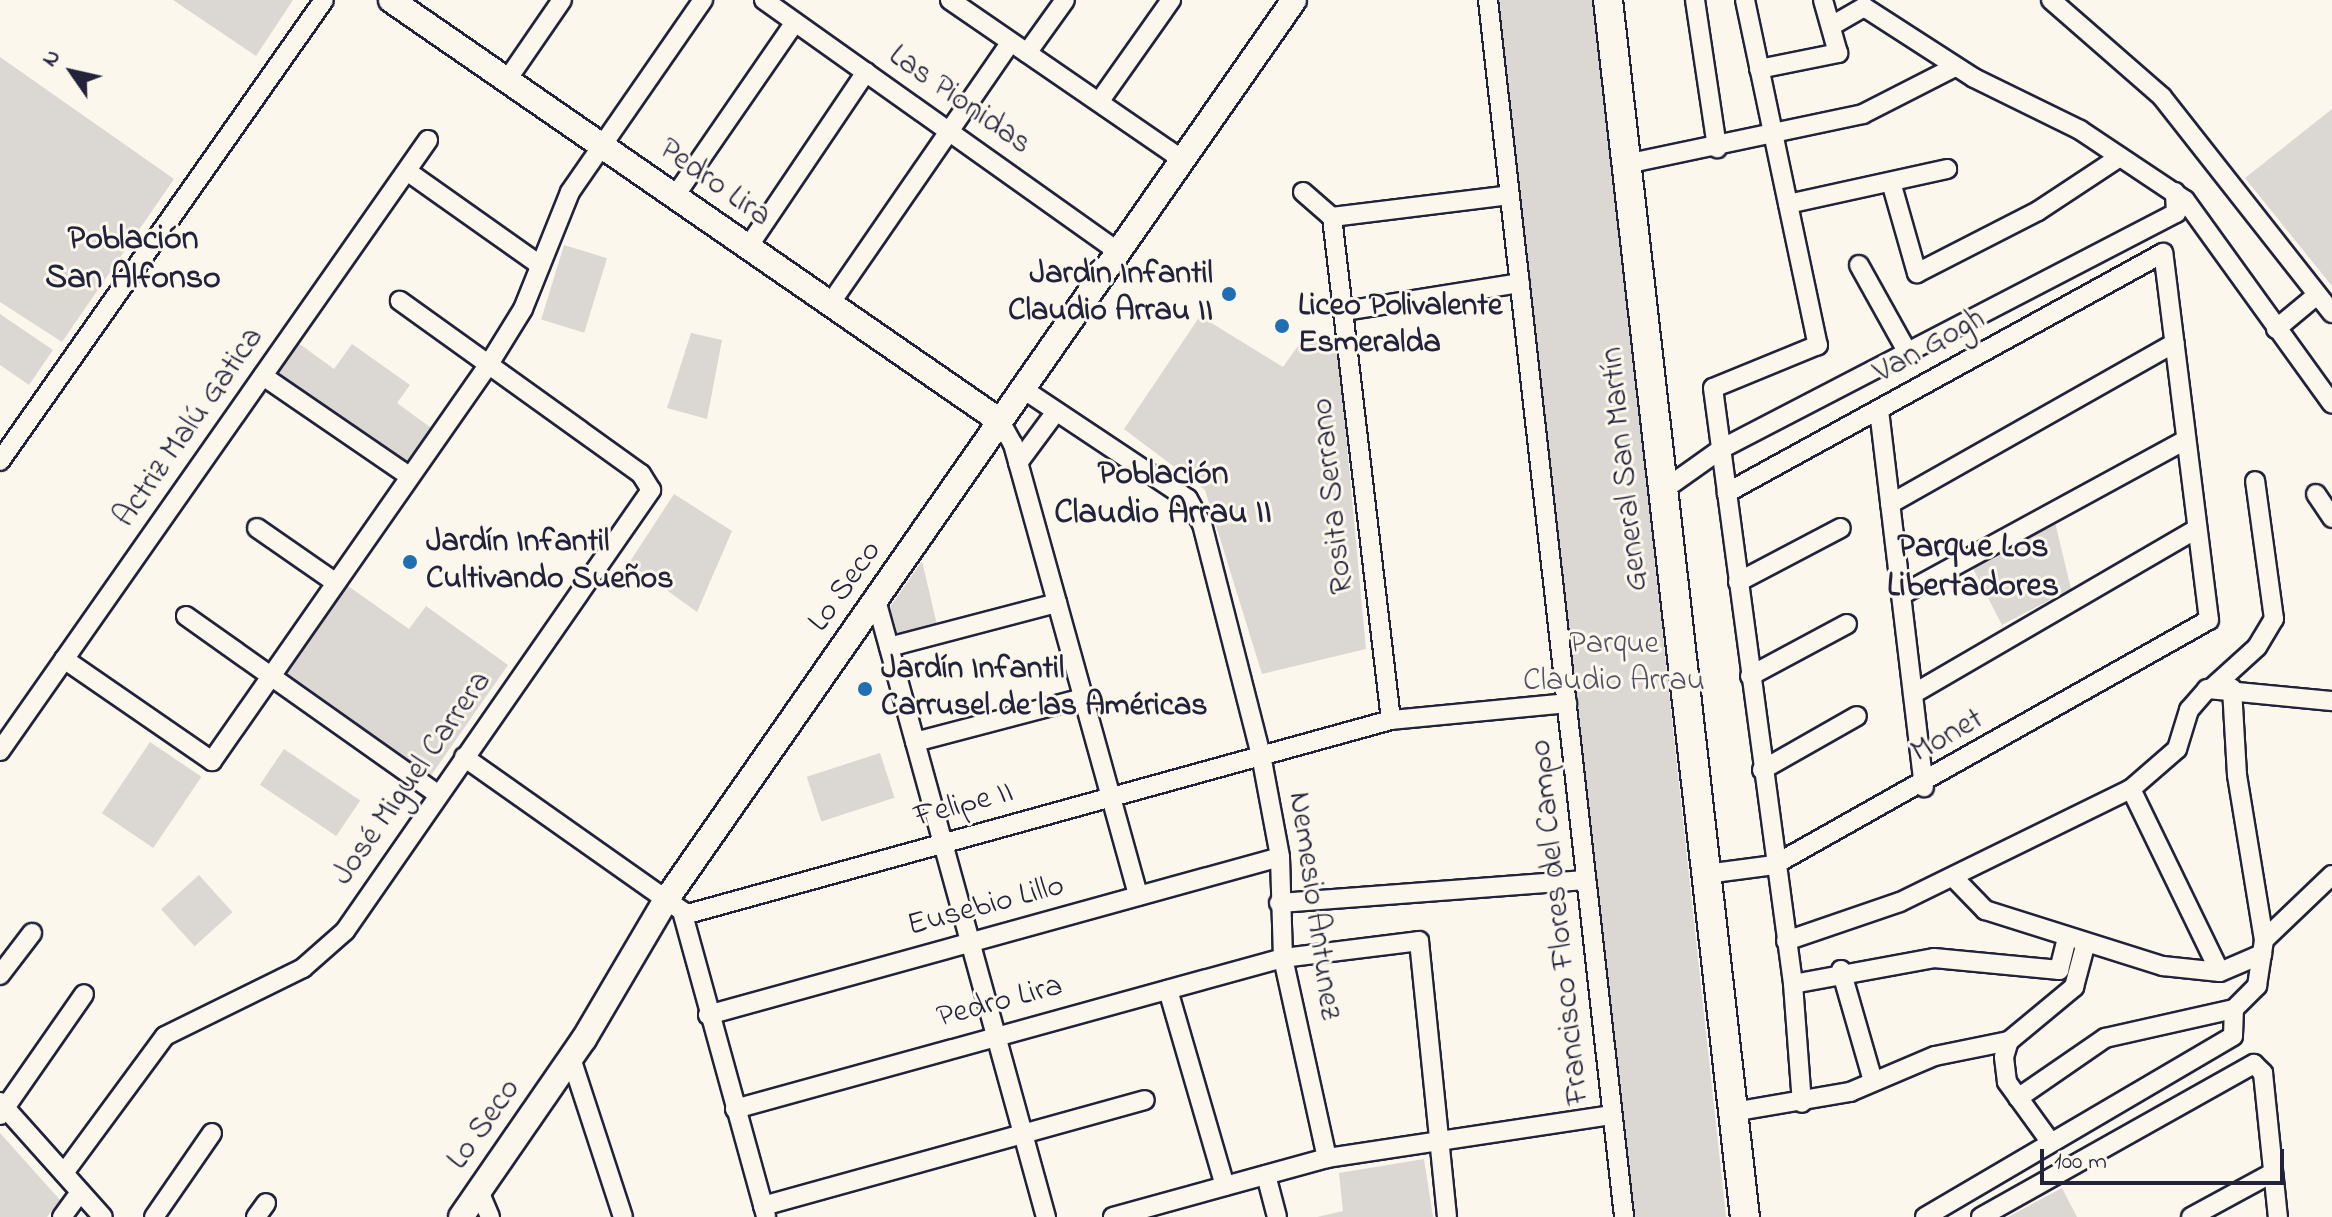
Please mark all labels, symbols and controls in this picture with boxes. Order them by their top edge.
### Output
north arrow [32,32,112,112]
street label: Las Pionidas [880,38,1038,164]
text: N [35,43,70,74]
street label: Pedro Lira [650,131,778,237]
district label: Población San Alfonso [45,220,221,300]
place label: Jardín Infantil Claudio Arrau II [1008,257,1213,332]
marker: Jardín Infantil Claudio Arrau II [1220,285,1238,303]
place label: Liceo Polivalente Esmeralda [1298,289,1502,364]
street label: Van Gogh [1868,301,1992,393]
marker: Liceo Polivalente Esmeralda [1273,317,1291,335]
street label: Actriz Malú Gatica [107,321,273,535]
street label: General San Martín [1594,345,1658,593]
street label: Rosita Serrano [1305,396,1363,596]
district label: Población Claudio Arrau II [1054,455,1272,534]
place label: Jardín Infantil Cultivando Sueños [426,525,673,600]
district label: Parque Los Libertadores [1887,528,2059,608]
street label: Lo Seco [801,534,891,640]
marker: Jardín Infantil Cultivando Sueños [401,553,419,571]
park label: Parque Claudio Arrau [1523,627,1705,702]
place label: Jardín Infantil Carrusel de las Américas [881,652,1207,727]
street label: José Miguel Carrera [325,665,501,893]
marker: Jardín Infantil Carrusel de las Américas [856,680,874,698]
street label: Monet [1905,701,1991,773]
street label: Francisco Flores del Campo [1523,738,1599,1106]
street label: Felipe II [910,774,1018,838]
street label: Nemesio Antunez [1278,790,1348,1022]
street label: Eusebio Lillo [904,868,1068,946]
street label: Pedro Lira [933,968,1067,1038]
street label: Lo Seco [440,1072,530,1178]
scale bar [2044,1133,2288,1183]
text: 100 m [2054,1145,2107,1180]

